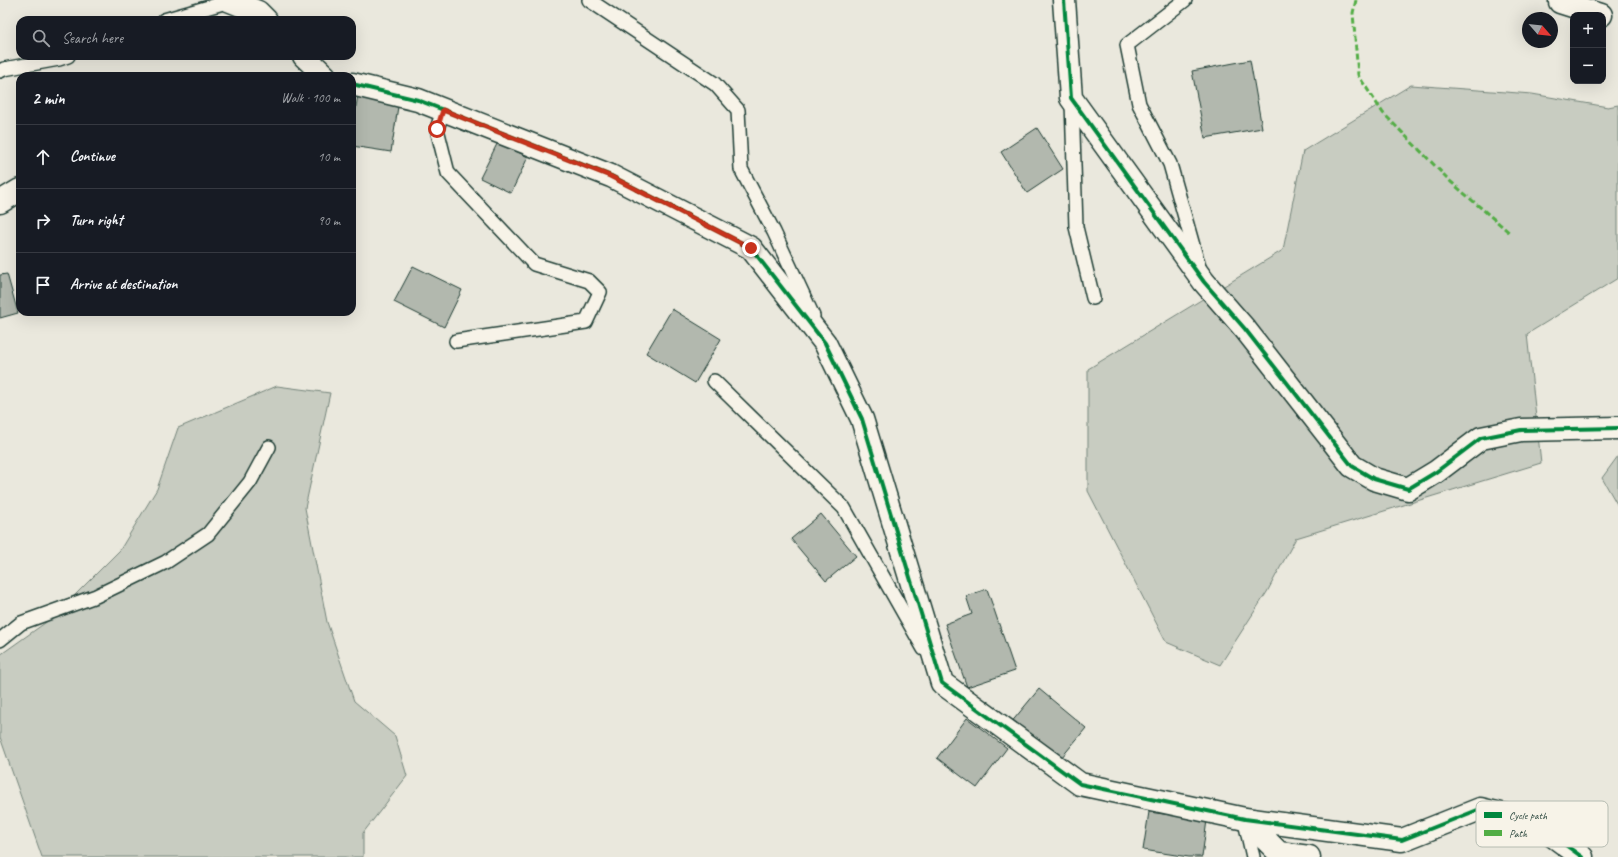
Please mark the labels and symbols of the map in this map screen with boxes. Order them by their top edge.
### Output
north arrow [1522,12,1558,48]
route start [428,120,446,138]
route end [742,239,760,257]
legend [1476,801,1608,847]
text: Cycle path [1509,808,1548,822]
text: Path [1509,826,1528,840]

